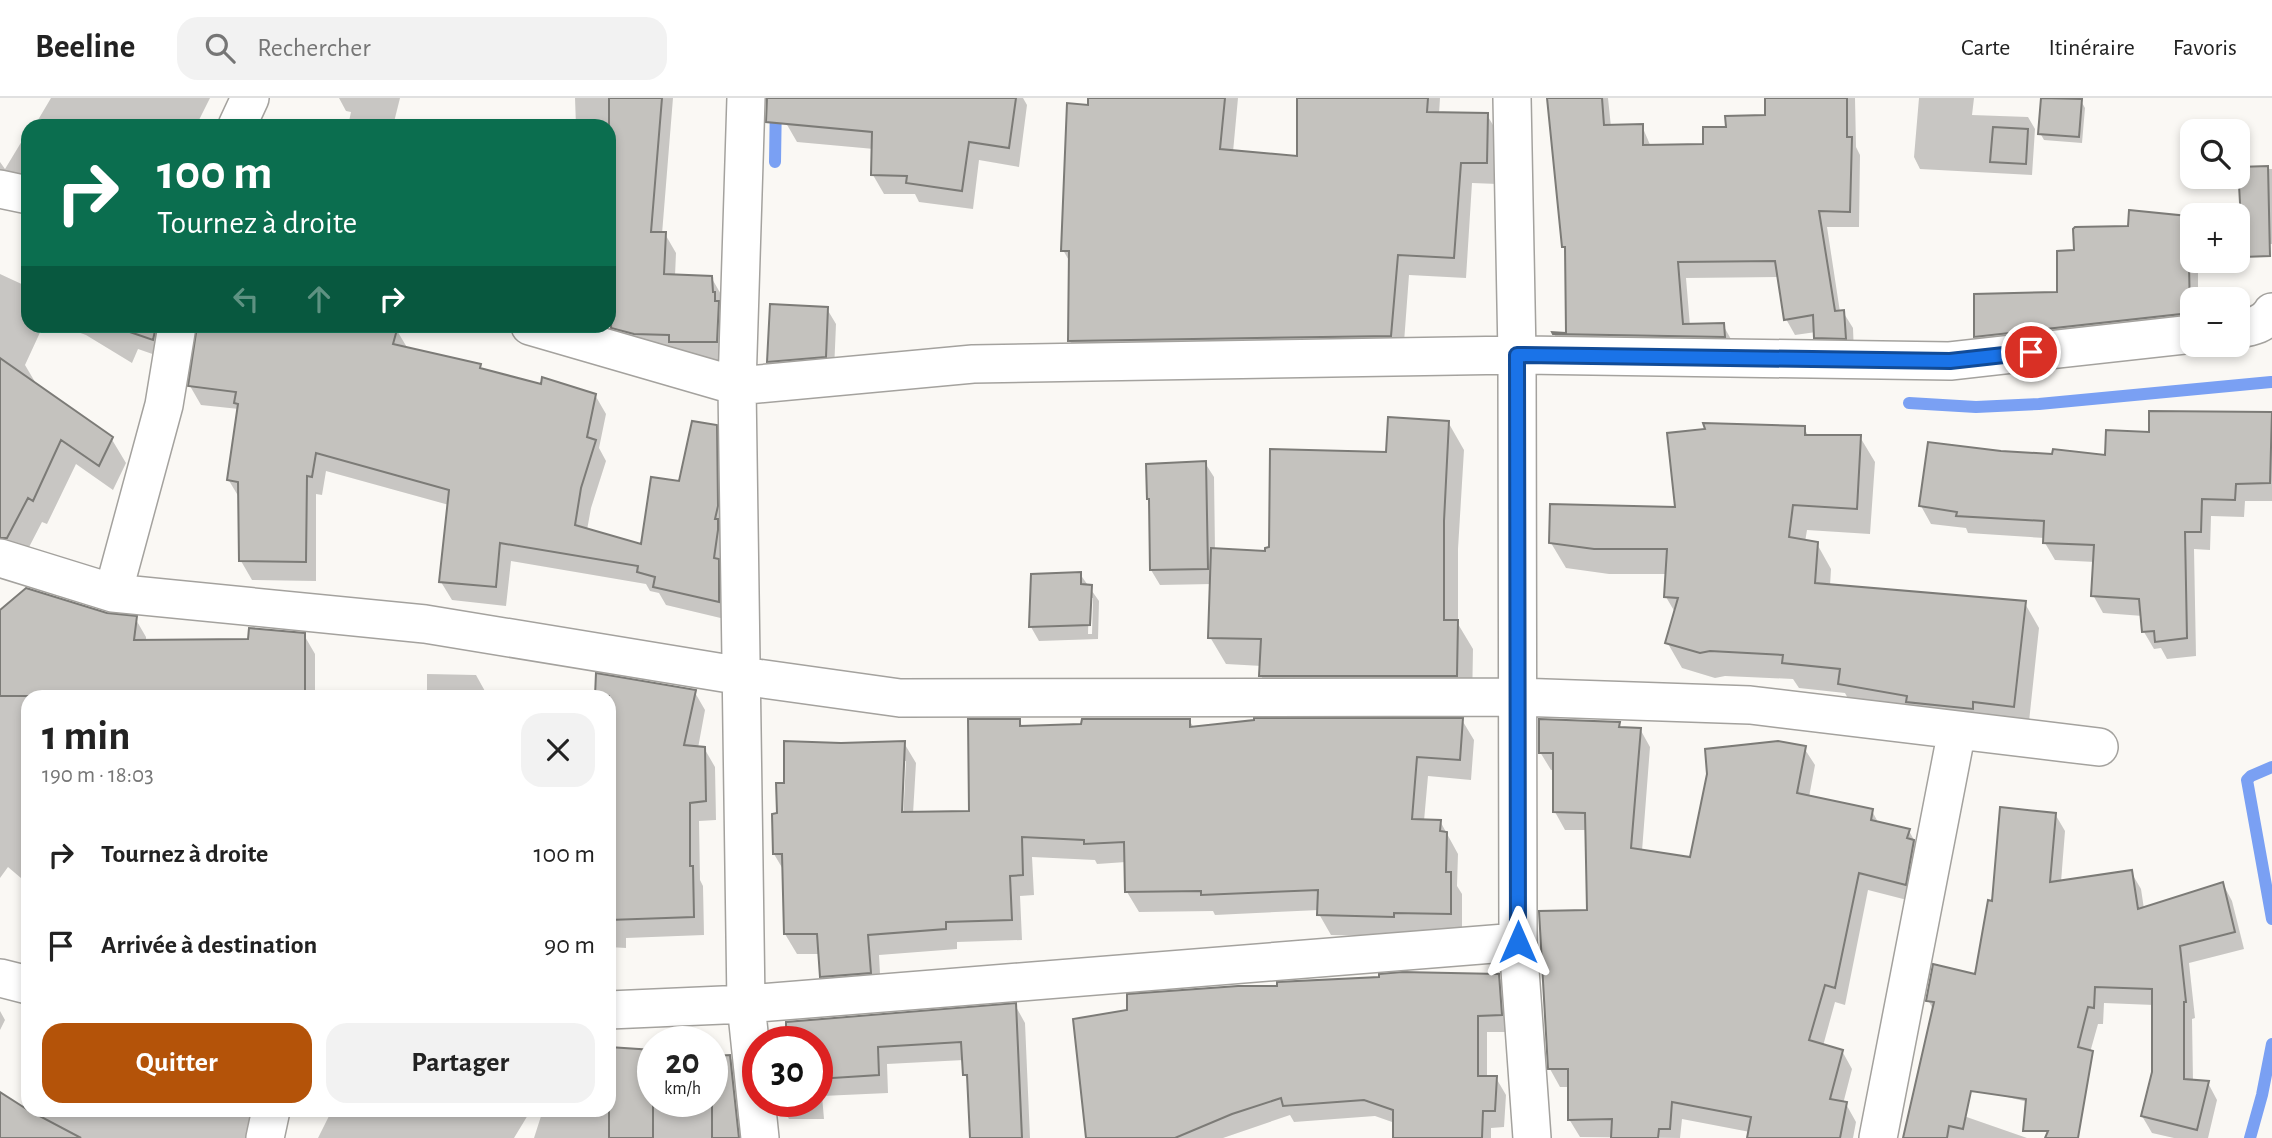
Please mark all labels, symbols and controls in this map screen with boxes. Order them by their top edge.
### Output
search box [177,17,667,80]
icon: search [201,29,239,67]
text: Beeline [35,31,135,64]
text: Rechercher [257,35,371,61]
text: Carte [1961,36,2010,60]
text: Itinéraire [2048,36,2135,60]
text: Favoris [2173,36,2237,60]
map controls [2180,119,2250,357]
button: search [2180,119,2250,189]
icon: right [42,147,133,238]
text: 100 m [157,149,273,198]
button: + [2180,203,2250,273]
text: Tournez à droite [157,207,357,239]
icon: left [227,280,265,318]
icon: ahead [300,280,338,318]
icon: right [373,280,411,318]
button: − [2180,287,2250,357]
pin [2001,322,2061,382]
icon: arrive [2012,333,2050,371]
button: close [521,713,595,787]
text: 1 min [42,715,131,757]
text: 190 m · 18:03 [42,764,154,787]
icon: right [42,836,80,874]
text: Tournez à droite [101,841,268,867]
text: 100 m [534,841,595,867]
position arrow [1481,905,1555,979]
icon: arrive [42,927,80,965]
text: Arrivée à destination [101,932,317,958]
text: 90 m [544,932,595,958]
button: Quitter [42,1023,312,1103]
button: Partager [326,1023,595,1103]
speed limit sign: 30 [742,1026,833,1117]
text: 20 [665,1045,700,1080]
text: km/h [664,1080,701,1098]

